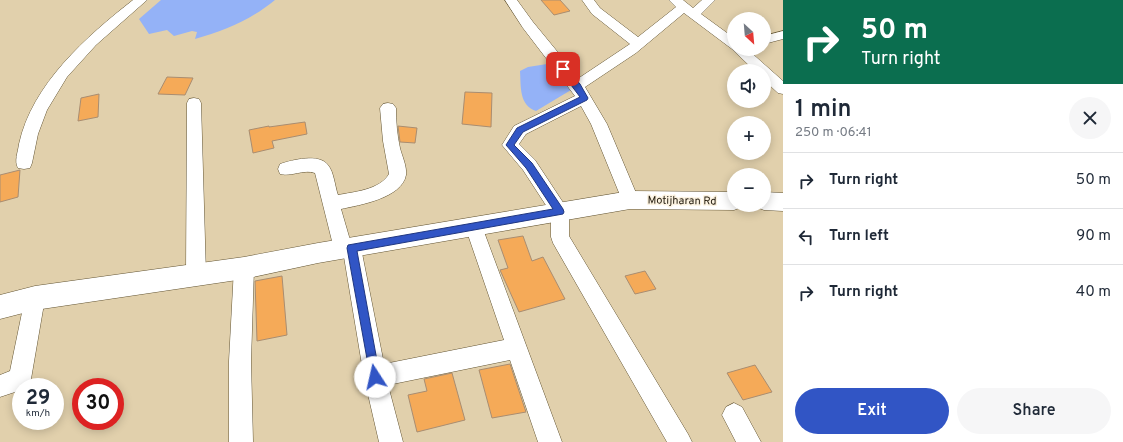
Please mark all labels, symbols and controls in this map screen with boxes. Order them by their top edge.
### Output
north arrow [727,12,771,56]
map controls [727,12,771,212]
text: 50 m [861,13,928,49]
icon: right [795,16,847,68]
text: Turn right [861,48,941,71]
pin [546,52,580,86]
icon: arrive [552,58,574,80]
button: sound [727,64,771,108]
text: 1 min [795,95,852,125]
button: close [1069,97,1111,139]
button: + [727,116,771,160]
text: 250 m · 06:41 [795,125,871,141]
button: − [727,168,771,212]
icon: right [795,170,817,192]
text: Turn right [829,171,898,190]
text: 50 m [1076,171,1111,190]
street label: Motijharan Rd [647,193,717,209]
icon: left [795,226,817,248]
text: Turn left [829,227,889,246]
text: 90 m [1076,227,1111,246]
icon: right [795,282,817,304]
text: Turn right [829,283,898,302]
text: 40 m [1076,283,1111,302]
position arrow [354,356,396,398]
speed limit sign: 30 [72,378,124,430]
text: 29 [26,386,50,412]
button: Exit [795,388,949,434]
button: Share [957,388,1111,434]
text: km/h [26,407,50,420]

